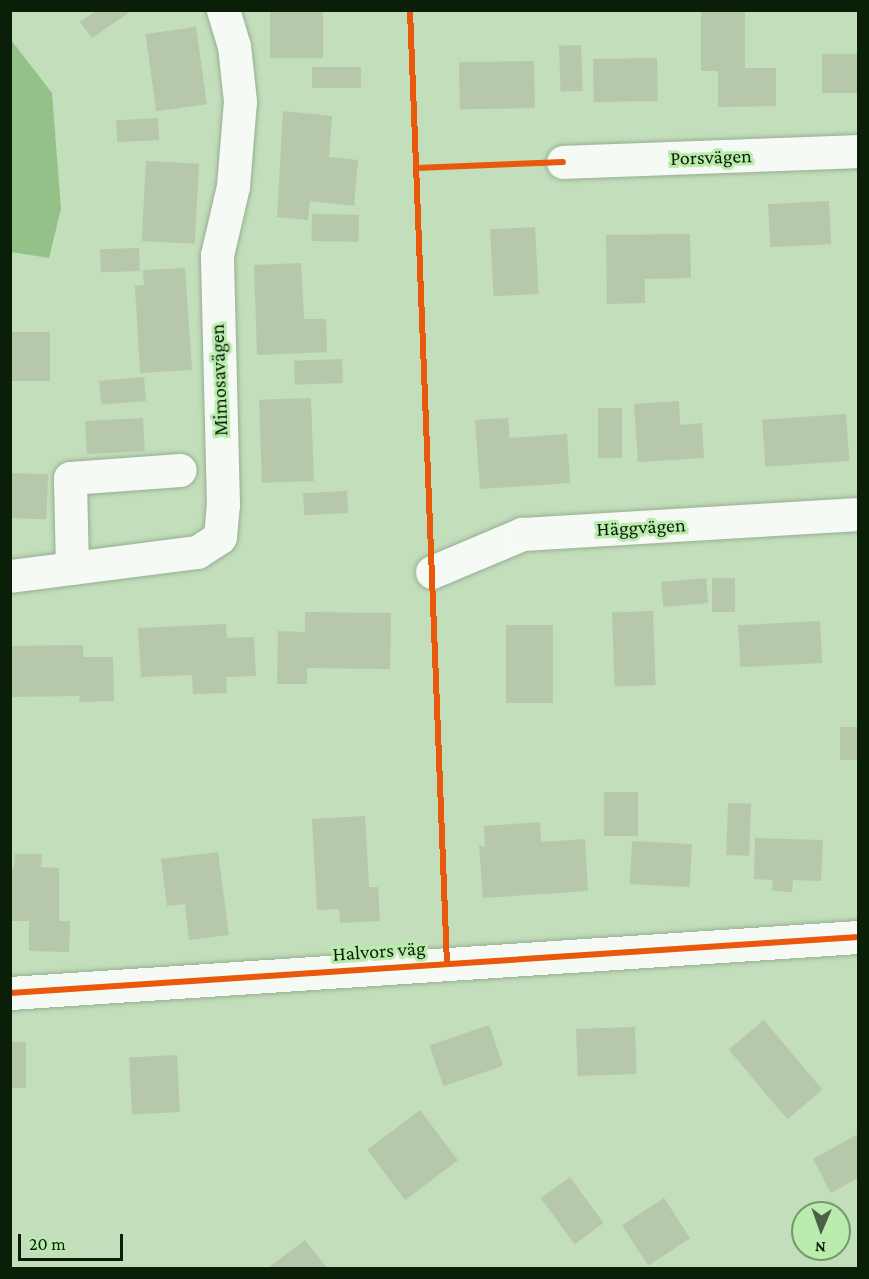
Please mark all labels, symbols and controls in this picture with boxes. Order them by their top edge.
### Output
street label: Porsvägen [670,144,752,170]
street label: Mimosavägen [205,323,233,437]
street label: Häggvägen [596,513,686,541]
street label: Halvors väg [332,936,426,966]
north arrow [791,1201,851,1261]
scale bar [21,1222,126,1260]
text: 20 m [29,1234,66,1254]
text: N [815,1239,826,1256]

